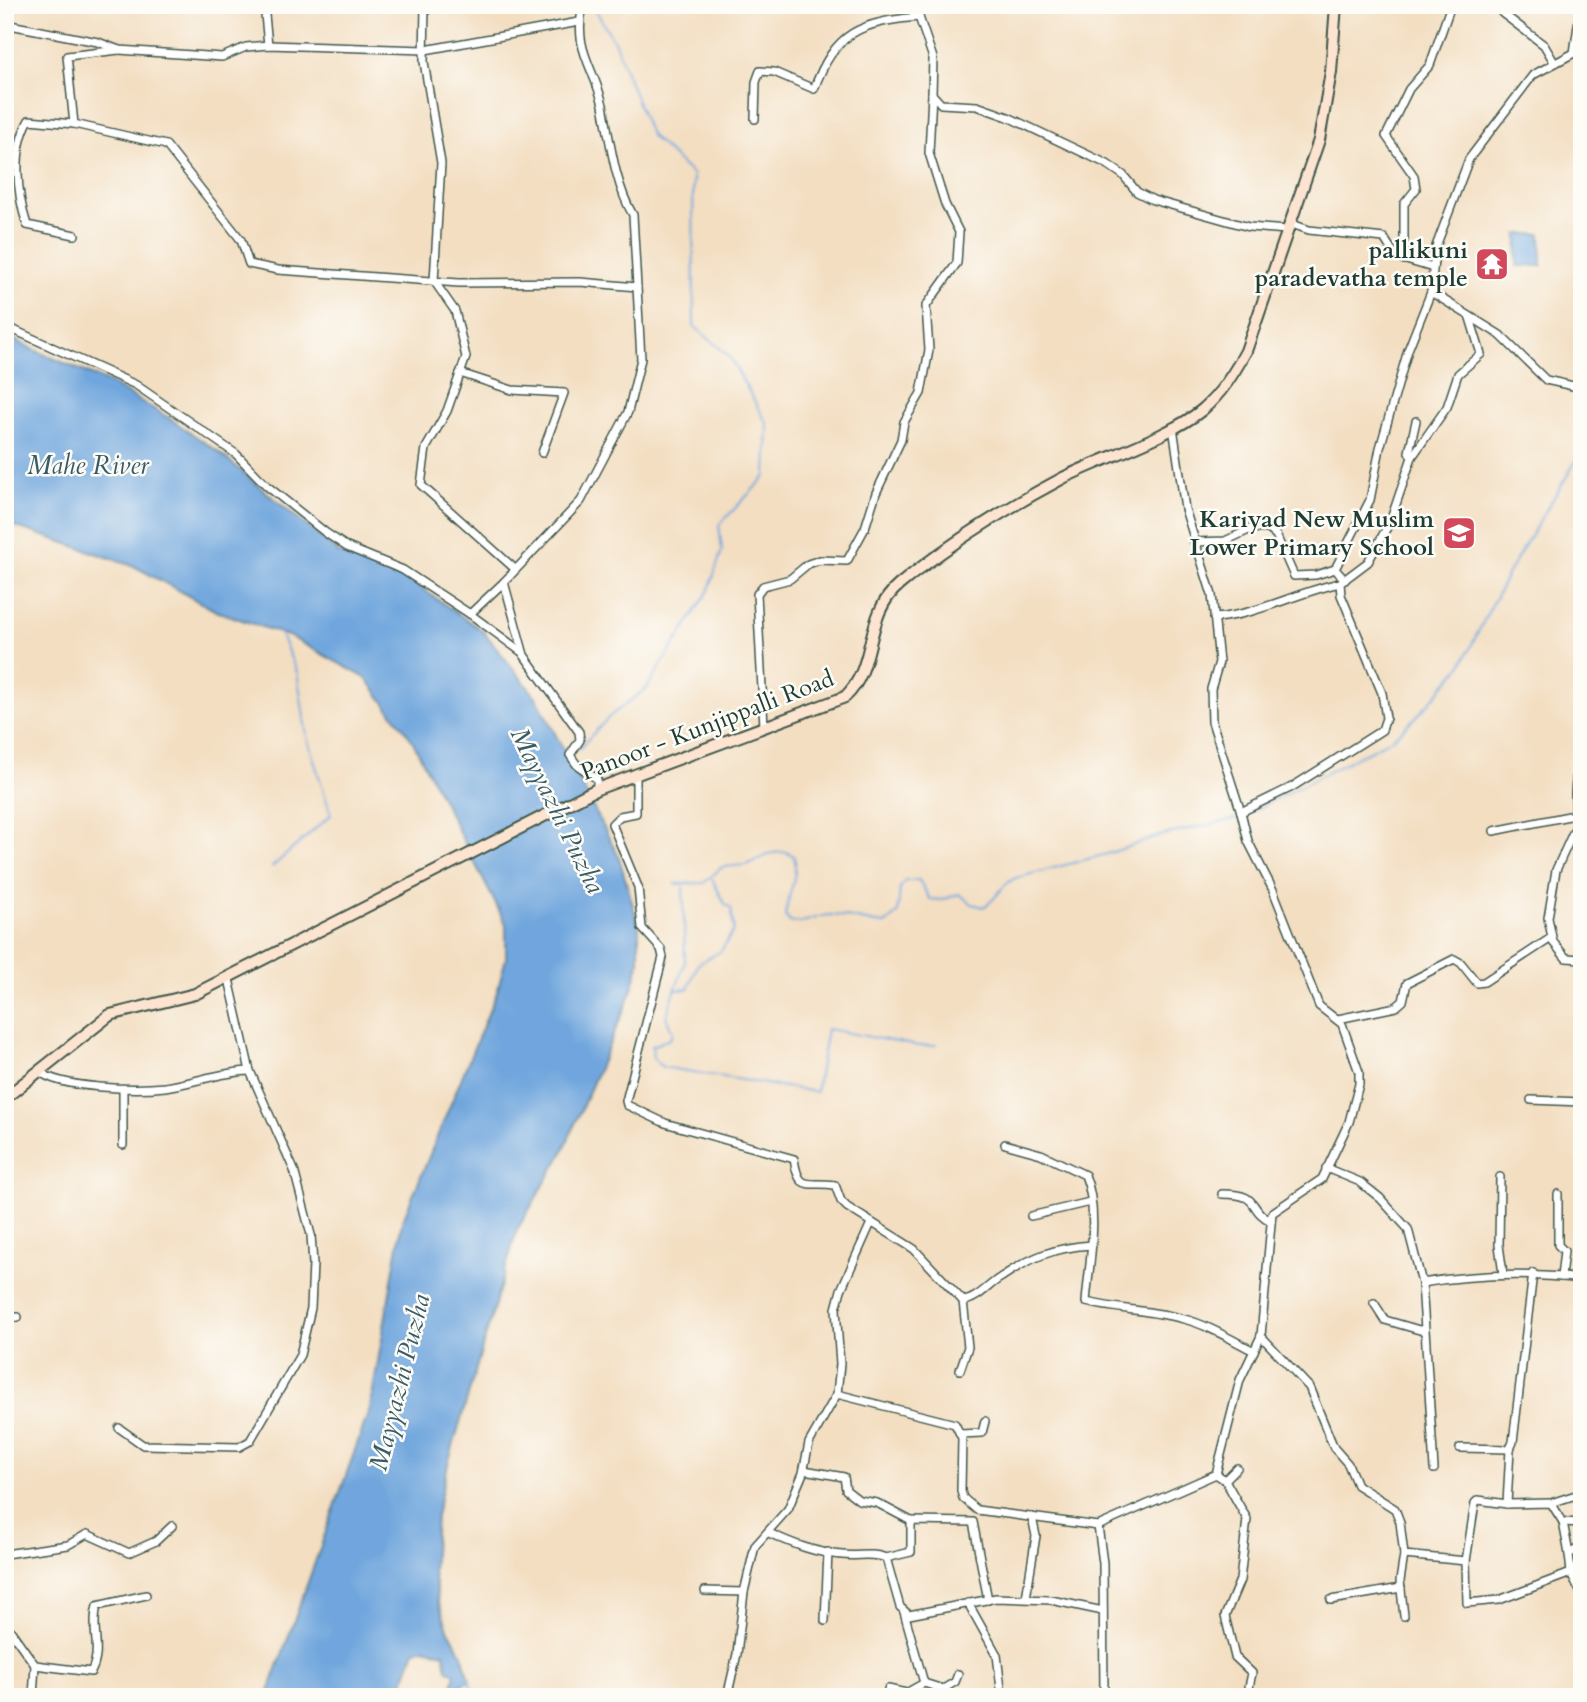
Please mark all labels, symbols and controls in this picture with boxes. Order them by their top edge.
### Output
place label: pallikuni paradevatha temple [1255,234,1468,295]
temple icon: pallikuni paradevatha temple [1473,245,1511,283]
water label: Mahe River [27,448,150,483]
place label: Kariyad New Muslim Lower Primary School [1190,503,1435,564]
school or university icon: Kariyad New Muslim Lower Primary School [1440,514,1478,552]
street label: Panoor - Kunjippalli Road [576,662,839,789]
water label: Mayyazhi Puzha [502,721,613,899]
water label: Mayyazhi Puzha [361,1290,438,1474]

